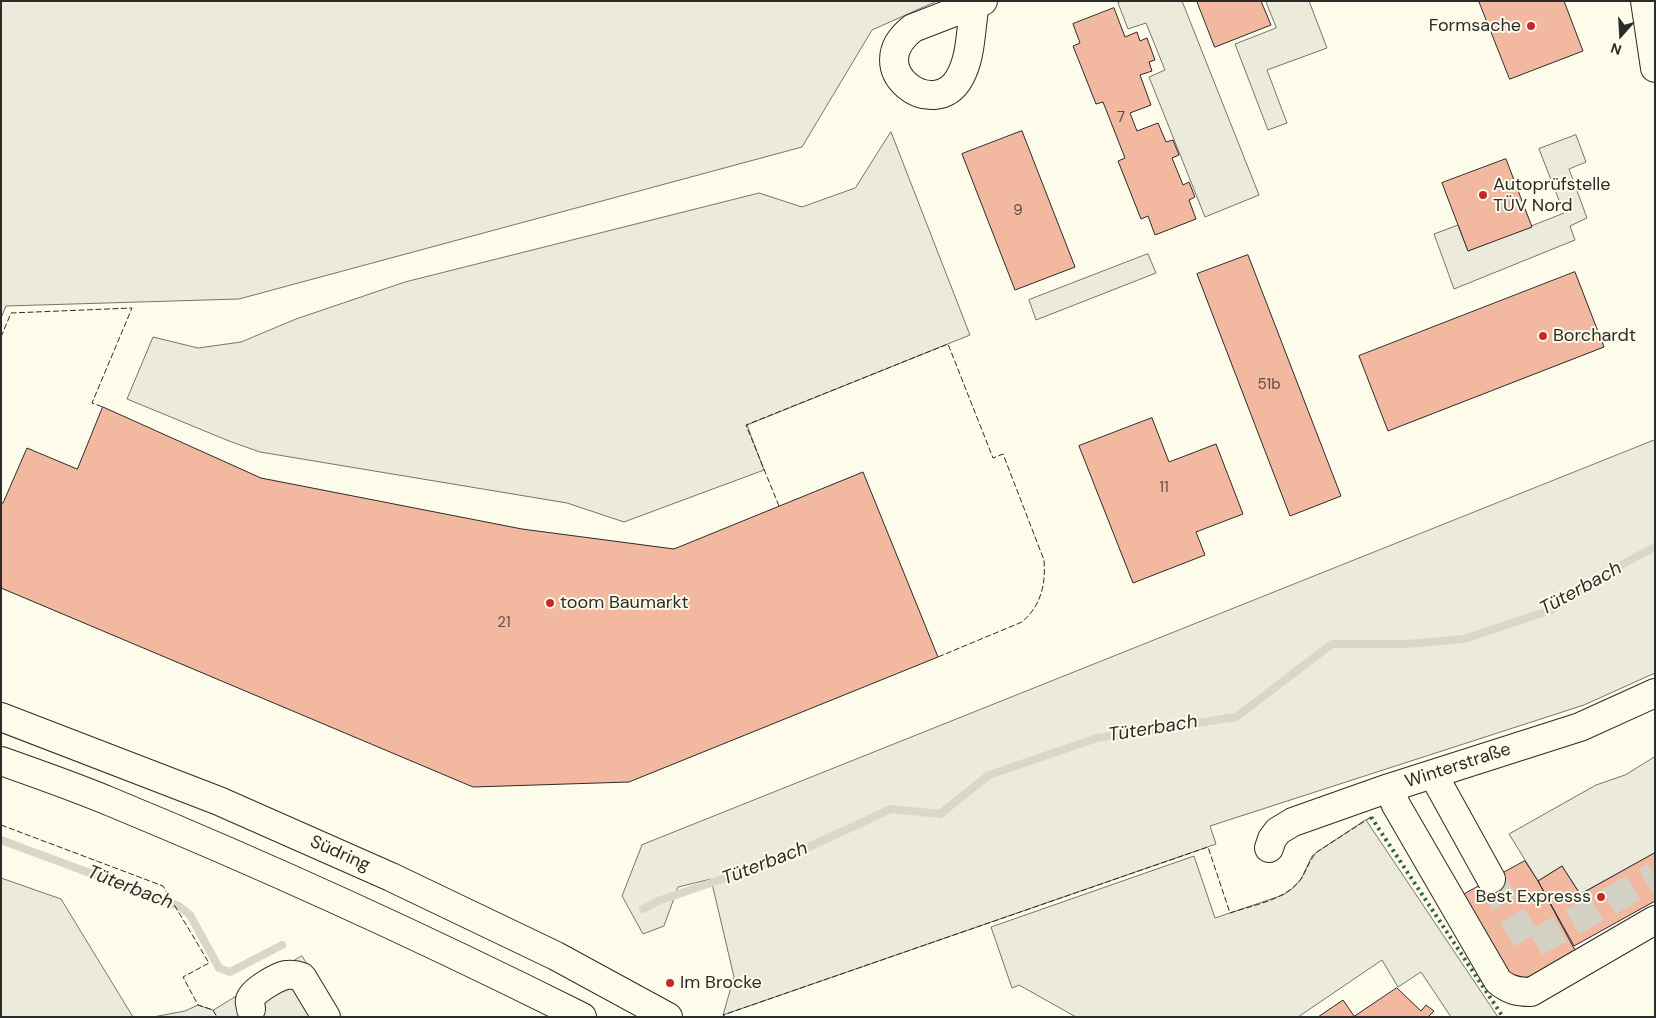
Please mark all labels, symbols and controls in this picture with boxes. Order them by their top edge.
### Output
north arrow [1596,10,1646,60]
place label: Formsache [1429,15,1521,37]
marker: Formsache [1525,20,1537,32]
text: N [1608,39,1624,59]
house number: 7 [1117,109,1125,127]
place label: Autoprüfstelle TÜV Nord [1493,174,1610,216]
marker: Autoprüfstelle TÜV Nord [1477,189,1489,201]
house number: 9 [1013,202,1023,220]
place label: Borchardt [1553,325,1636,347]
marker: Borchardt [1537,330,1549,342]
house number: 51b [1257,376,1281,394]
house number: 11 [1159,479,1169,497]
water label: Tüterbach [1536,557,1626,621]
place label: toom Baumarkt [560,592,689,614]
marker: toom Baumarkt [544,597,556,609]
house number: 21 [497,614,511,632]
water label: Tüterbach [1107,711,1199,747]
street label: Winterstraße [1402,739,1514,793]
street label: Südring [307,831,373,877]
water label: Tüterbach [719,837,811,891]
water label: Tüterbach [84,861,176,915]
place label: Best Expresss [1475,886,1591,908]
marker: Best Expresss [1595,891,1607,903]
place label: Im Brocke [680,972,762,994]
marker: Im Brocke [664,977,676,989]

